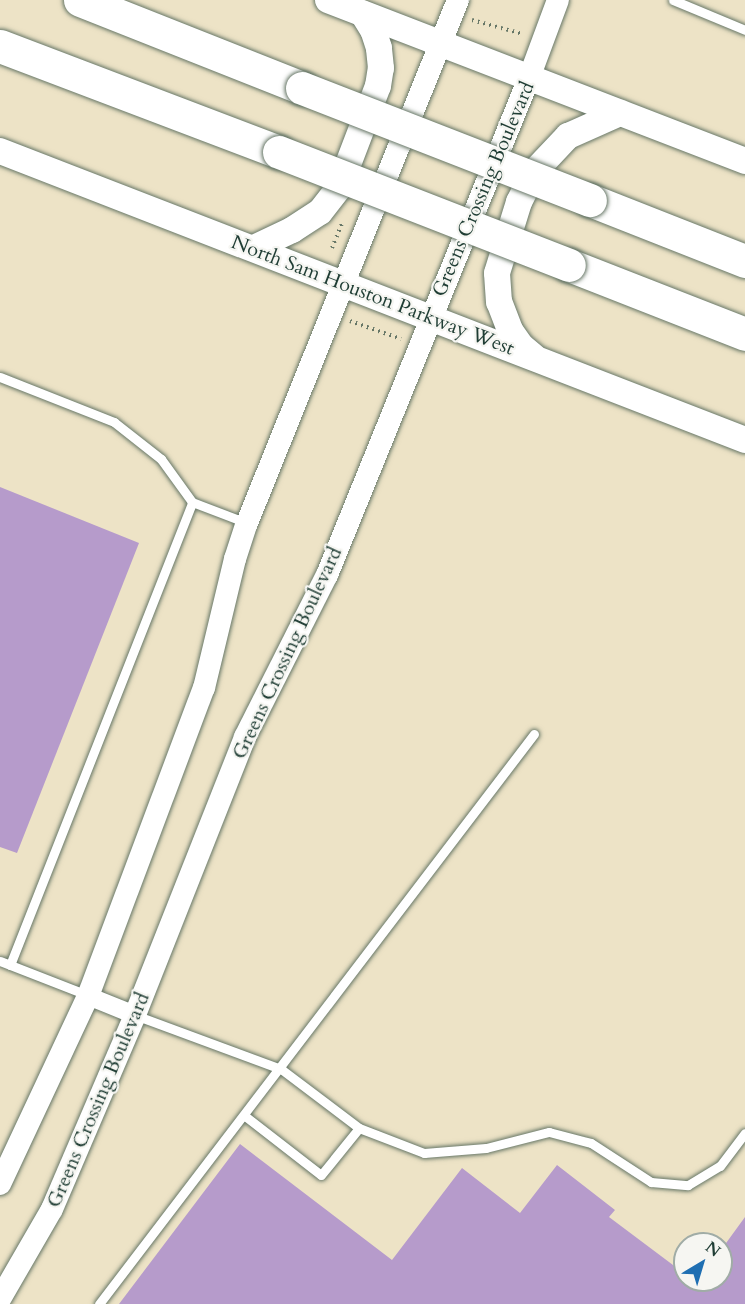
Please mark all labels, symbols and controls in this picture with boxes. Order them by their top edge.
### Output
street label: Greens Crossing Boulevard [427,78,539,300]
street label: North Sam Houston Parkway West [228,230,518,360]
street label: Greens Crossing Boulevard [227,543,347,763]
street label: Greens Crossing Boulevard [42,989,154,1211]
north arrow [673,1232,733,1292]
text: N [701,1236,725,1262]

